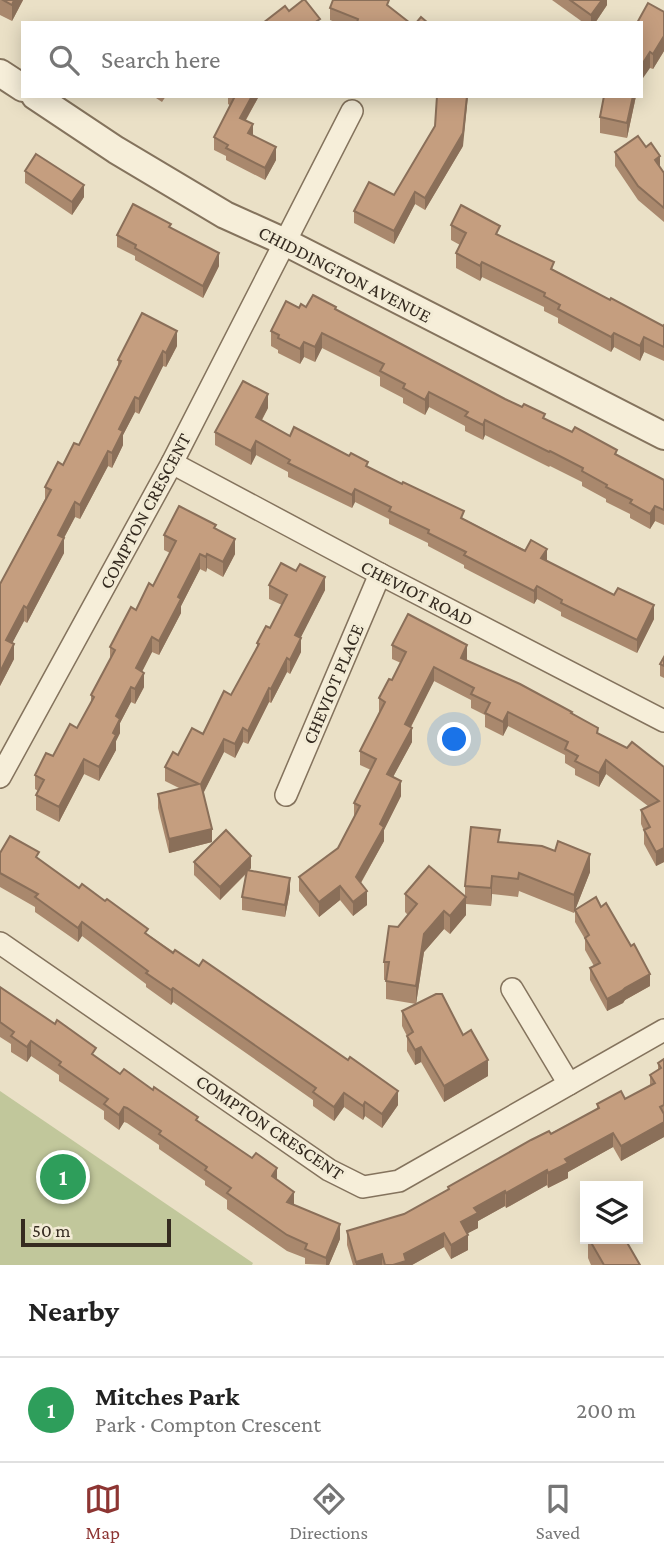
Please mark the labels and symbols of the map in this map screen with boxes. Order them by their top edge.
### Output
street label: CHIDDINGTON AVENUE [255,221,435,327]
street label: COMPTON CRESCENT [95,429,195,592]
street label: CHEVIOT ROAD [357,556,477,630]
street label: CHEVIOT PLACE [298,621,368,747]
your location [437,722,471,756]
street label: COMPTON CRESCENT [192,1070,348,1185]
pin: 1 [40,1151,86,1203]
scale bar [21,1216,172,1248]

